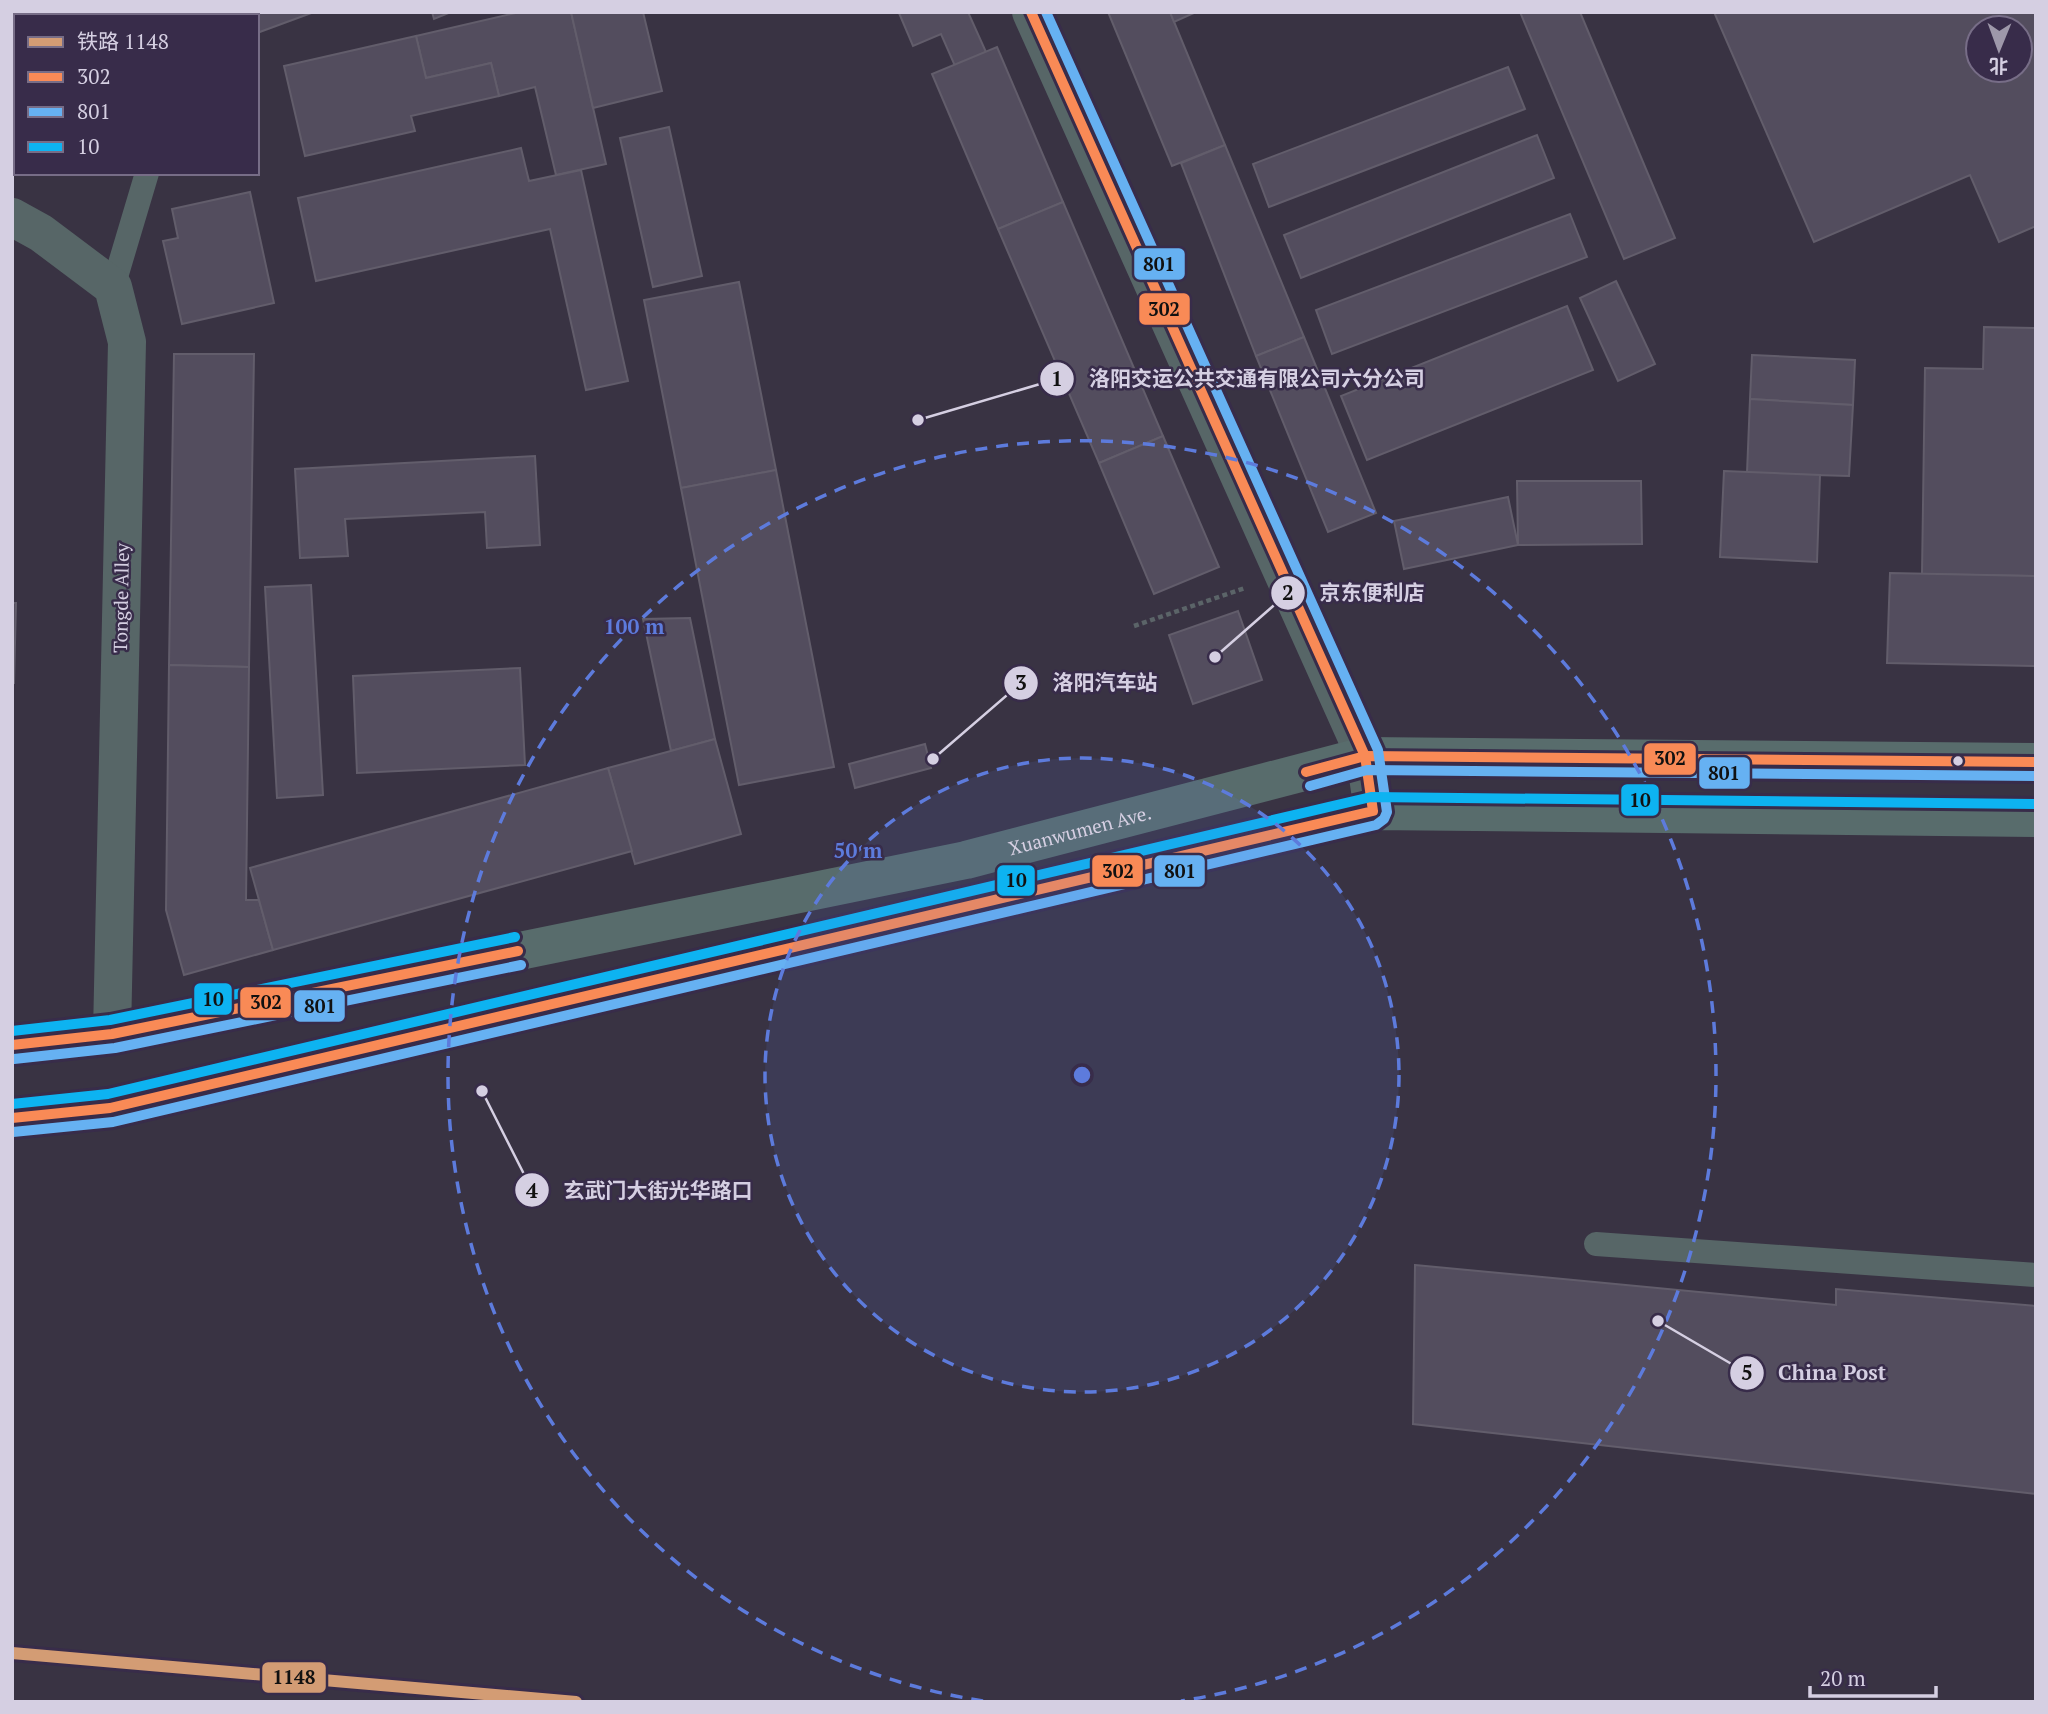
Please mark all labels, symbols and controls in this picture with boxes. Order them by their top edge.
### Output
legend [14,14,259,175]
north arrow [1964,14,2034,84]
text: 铁路 1148 [77,27,169,55]
text: 北 [1989,54,2008,79]
text: 302 [77,62,111,90]
text: 801 [77,97,111,125]
text: 10 [77,132,99,160]
line badge: 801 [1133,247,1186,281]
text: 801 [1143,251,1175,276]
line badge: 302 [1138,292,1191,326]
text: 302 [1148,296,1180,321]
callout: 洛阳交运公共交通有限公司六分公司 [1040,358,1439,400]
text: 1 [1051,364,1063,392]
text: 洛阳交运公共交通有限公司六分公司 [1089,364,1425,392]
street label: Tongde Alley [107,542,134,653]
callout: 京东便利店 [1271,572,1439,614]
text: 2 [1282,578,1294,606]
text: 京东便利店 [1320,578,1425,606]
text: 100 m [604,612,665,640]
callout: 洛阳汽车站 [1003,662,1171,704]
text: 3 [1015,668,1027,696]
text: 洛阳汽车站 [1053,668,1158,696]
line badge: 302 [1643,742,1697,776]
text: 302 [1654,745,1686,770]
unlabelled marker [1951,754,1965,768]
line badge: 801 [1698,756,1751,790]
text: 801 [1708,760,1740,785]
line badge: 10 [1620,783,1660,817]
text: 10 [1629,787,1651,812]
street label: Xuanwumen Ave. [1006,799,1154,860]
text: 50 m [834,836,883,864]
line badge: 302 [1091,854,1144,888]
line badge: 801 [1153,854,1206,888]
text: 302 [1102,858,1134,883]
text: 801 [1164,858,1196,883]
line badge: 10 [996,864,1036,897]
text: 10 [1005,867,1027,892]
line badge: 10 [193,982,233,1016]
text: 10 [202,986,224,1011]
line badge: 302 [239,986,292,1019]
text: 302 [250,989,282,1014]
line badge: 801 [293,989,346,1023]
text: 801 [304,993,336,1018]
centre of rings [1070,1063,1094,1087]
callout: 玄武门大街光华路口 [515,1169,767,1211]
text: 4 [526,1176,538,1204]
text: 玄武门大街光华路口 [564,1176,753,1204]
callout: China Post [1729,1352,1900,1394]
text: 5 [1741,1358,1753,1386]
text: China Post [1778,1358,1887,1386]
scale bar [1810,1654,1936,1698]
line badge: 1148 [261,1661,327,1694]
text: 1148 [273,1664,316,1689]
text: 20 m [1820,1664,1866,1692]

